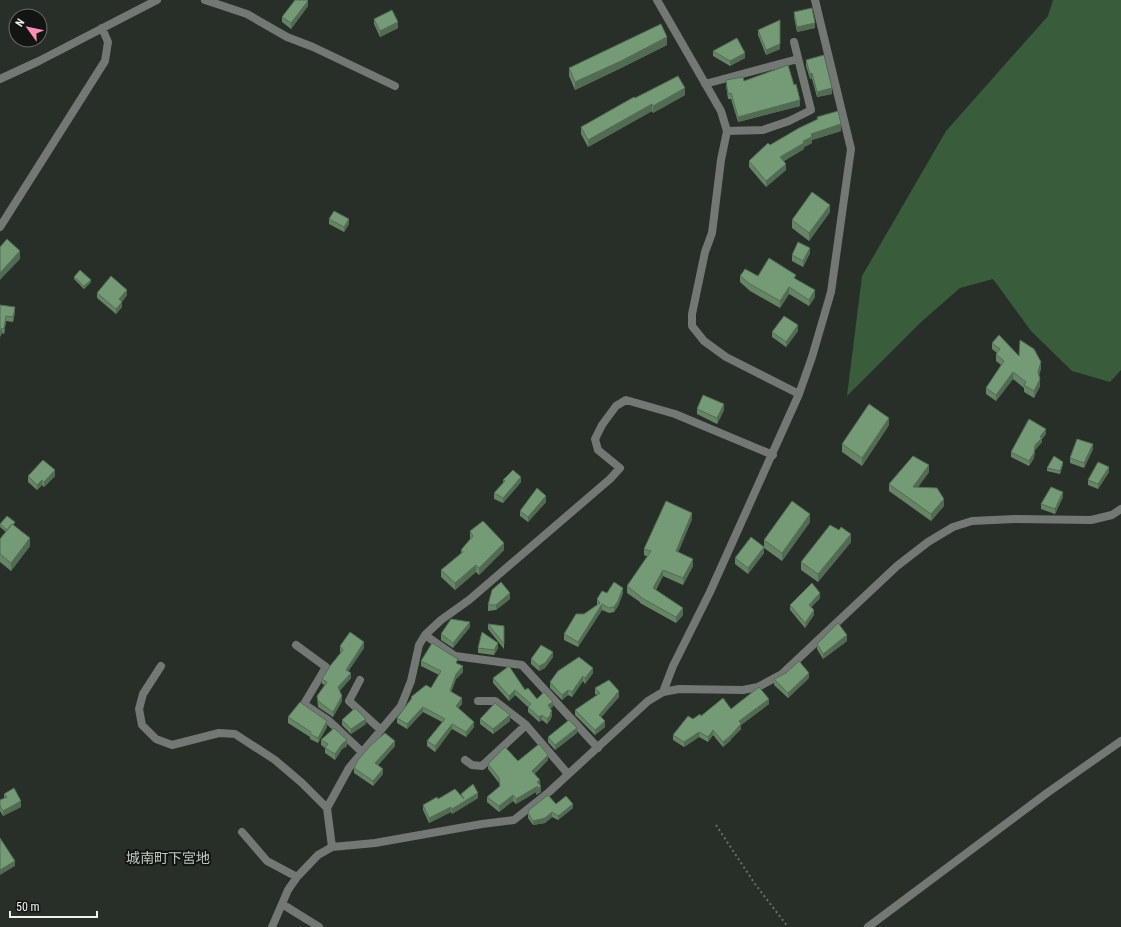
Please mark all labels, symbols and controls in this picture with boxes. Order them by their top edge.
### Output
north arrow [8,8,48,48]
text: N [13,16,27,29]
district label: 城南町下宮地 [126,850,210,866]
scale bar [10,893,97,919]
text: 50 m [16,900,40,914]

